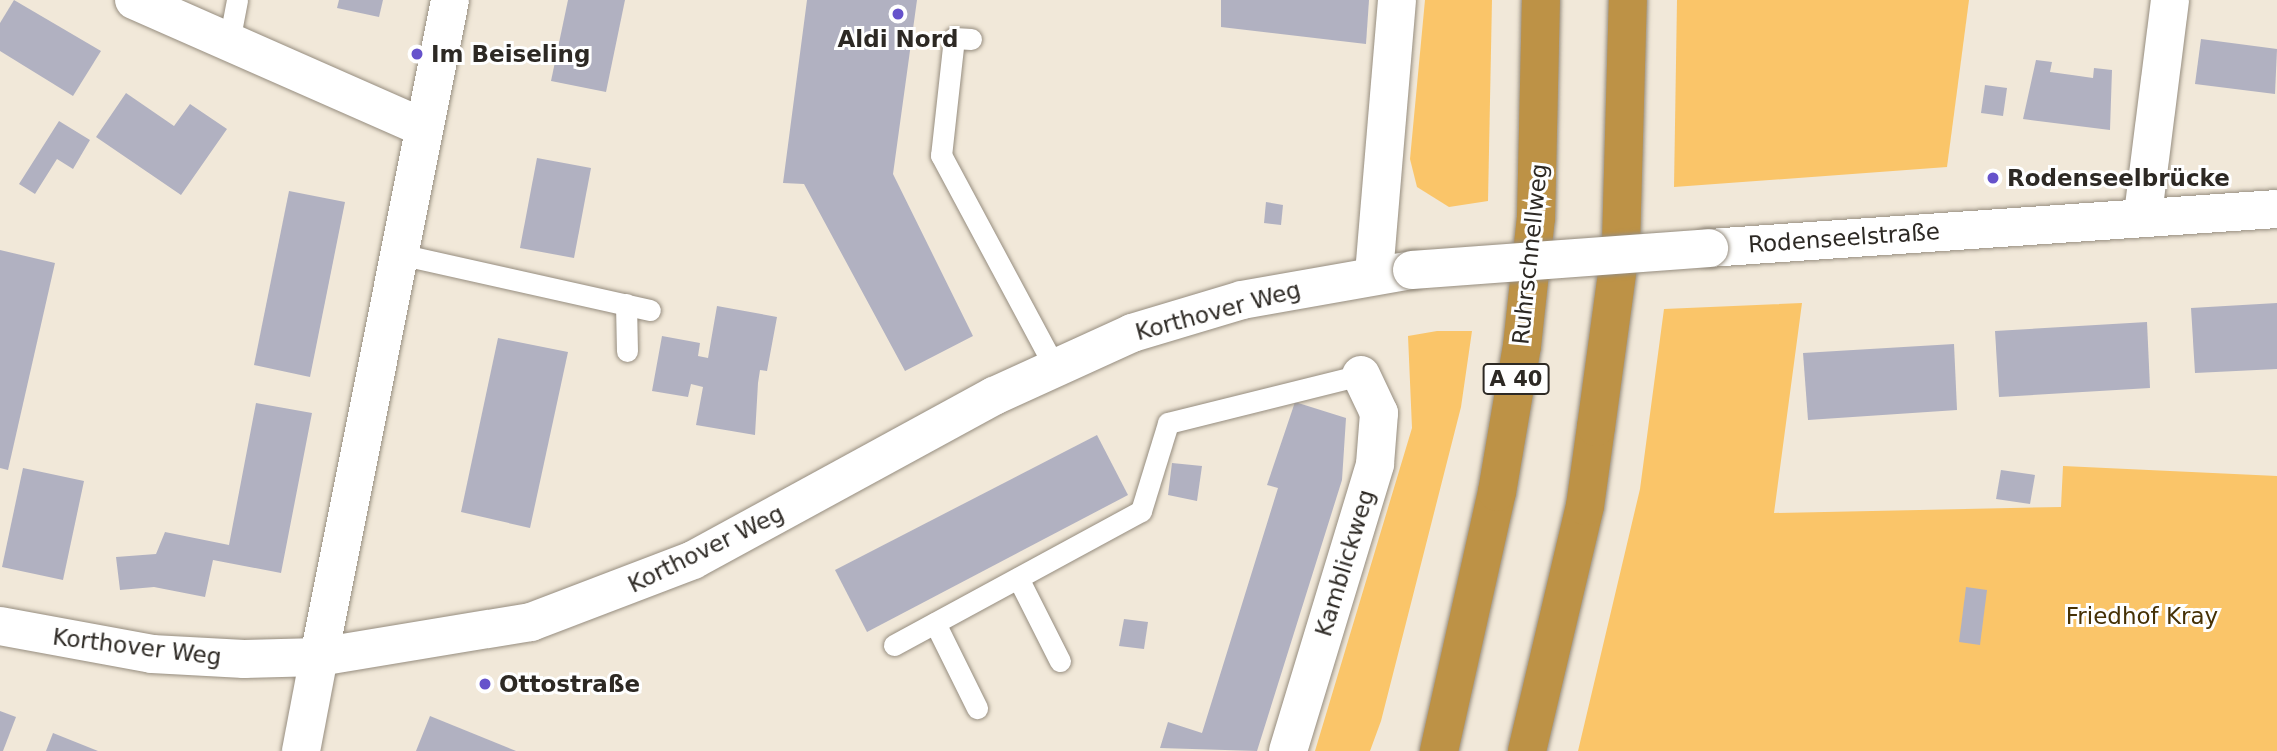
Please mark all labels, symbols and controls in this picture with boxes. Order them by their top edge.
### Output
marker: Aldi Nord [890,6,906,22]
place label: Aldi Nord [838,25,958,53]
place label: Im Beiseling [431,40,590,68]
marker: Im Beiseling [409,46,425,62]
street label: Ruhrschnellweg [1507,162,1553,346]
place label: Rodenseelbrücke [2007,164,2230,192]
marker: Rodenseelbrücke [1985,170,2001,186]
street label: Rodenseelstraße [1747,218,1941,258]
street label: Korthover Weg [1132,276,1304,346]
road number: A 40 [1481,362,1551,396]
street label: Kamblickweg [1310,486,1380,640]
street label: Korthover Weg [624,499,788,599]
park label: Friedhof Kray [2066,602,2218,630]
street label: Korthover Weg [51,623,223,671]
place label: Ottostraße [499,670,640,698]
marker: Ottostraße [477,676,493,692]

